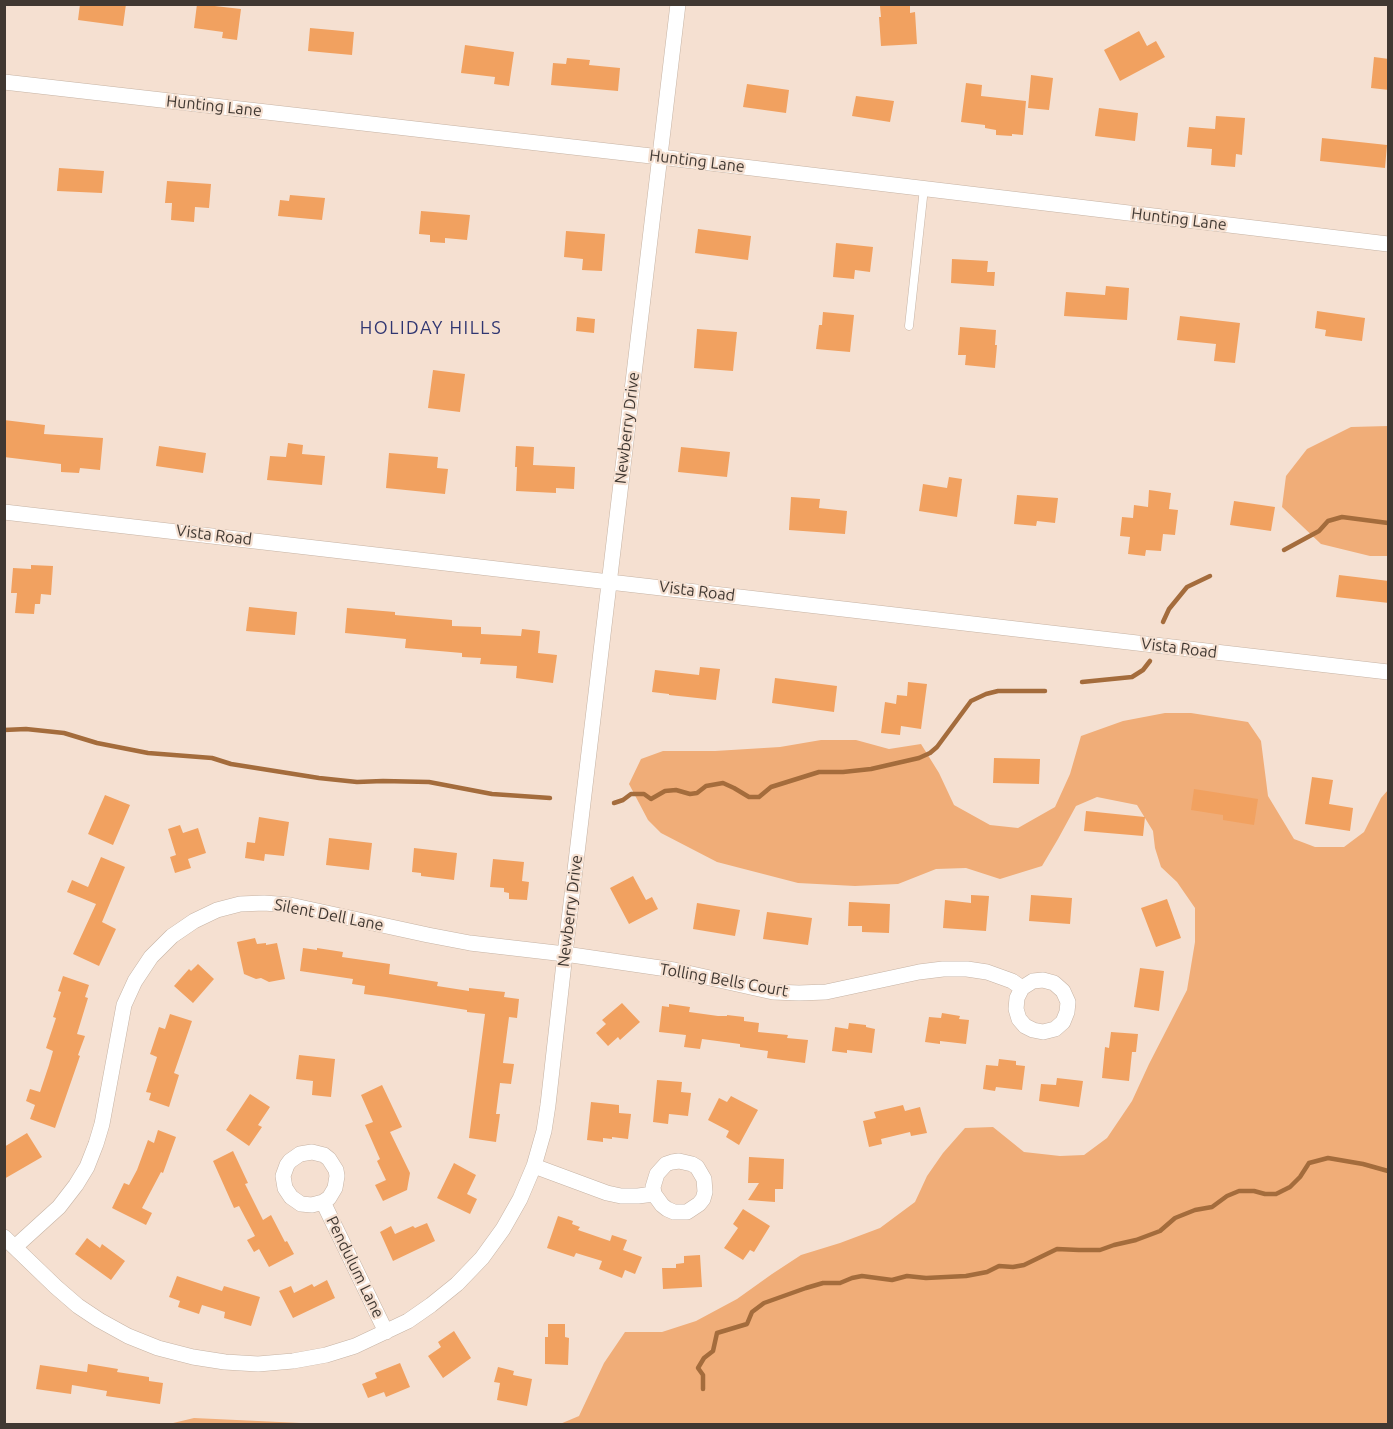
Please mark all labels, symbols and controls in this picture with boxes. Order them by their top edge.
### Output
street label: Hunting Lane [165,91,263,121]
street label: Hunting Lane [648,146,746,176]
street label: Hunting Lane [1130,204,1228,234]
district label: HOLIDAY HILLS [360,317,502,339]
street label: Newberry Drive [611,371,643,485]
street label: Vista Road [175,521,253,549]
street label: Vista Road [658,577,736,605]
street label: Vista Road [1140,634,1218,662]
street label: Newberry Drive [554,854,586,968]
street label: Silent Dell Lane [273,895,385,935]
street label: Tolling Bells Court [658,959,790,1001]
street label: Pendulum Lane [322,1213,388,1321]

